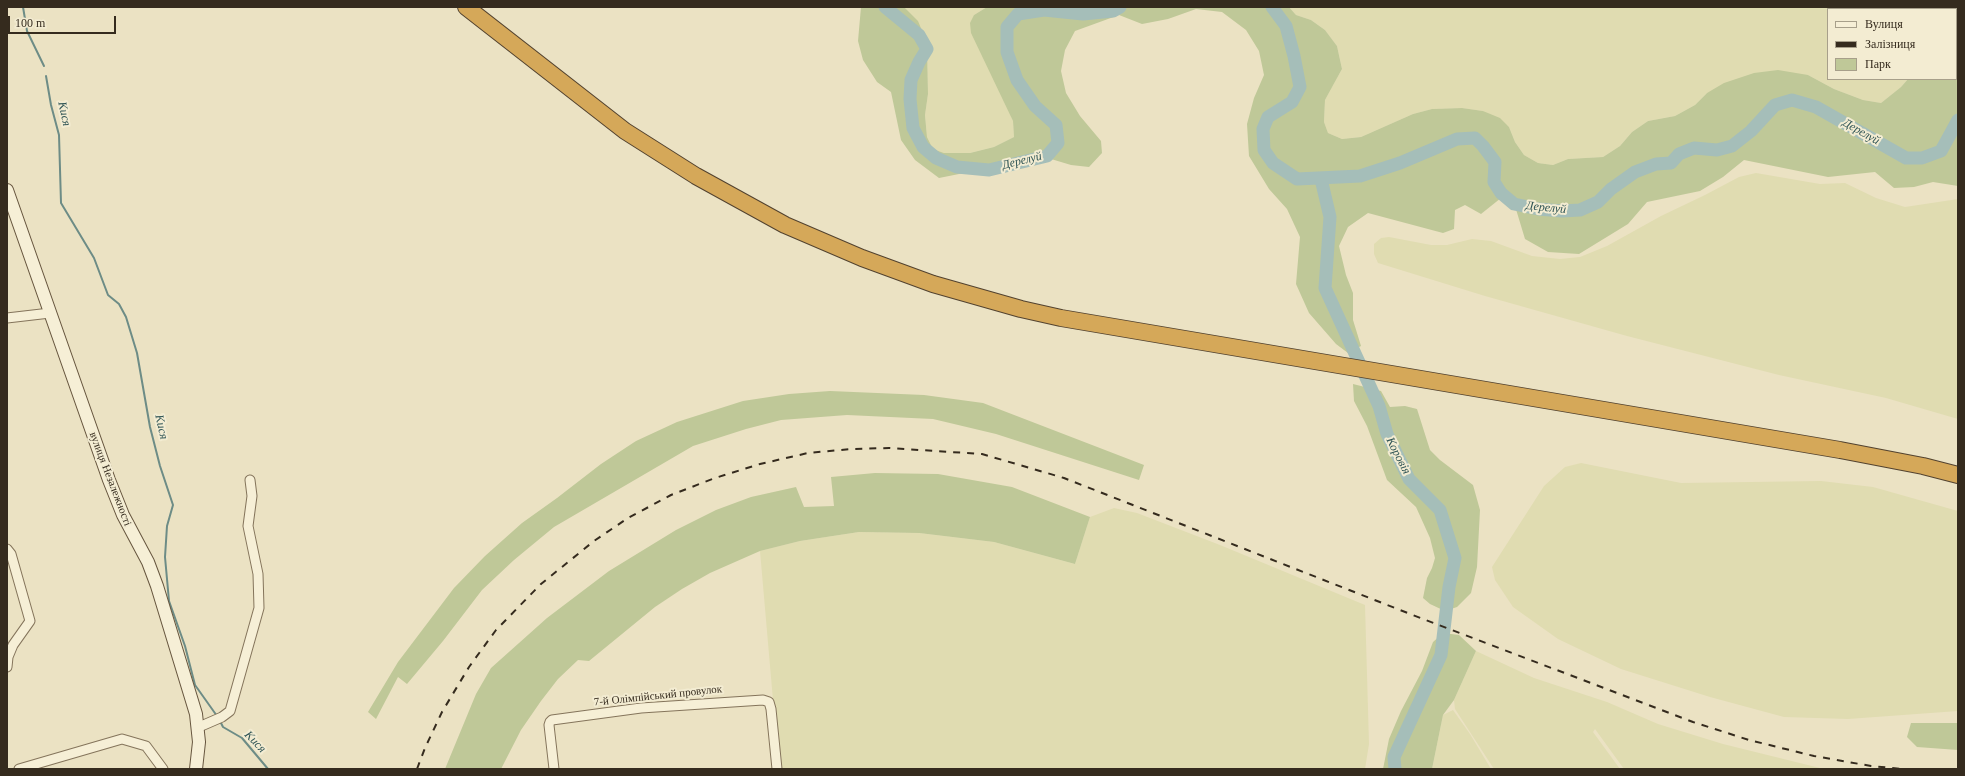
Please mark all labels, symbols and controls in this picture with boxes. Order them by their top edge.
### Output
scale bar [10,8,118,34]
legend [1827,8,1957,80]
text: 100 m [15,16,45,30]
text: Вулиця [1865,17,1903,31]
text: Залізниця [1865,37,1915,51]
text: Парк [1865,57,1891,71]
water label: Кися [54,100,74,128]
water label: Дерелуй [1840,116,1882,148]
water label: Дерелуй [1001,149,1043,173]
water label: Дерелуй [1525,199,1567,217]
water label: Кися [151,413,171,441]
street label: вулиця Незалежності [86,430,134,528]
water label: Коровія [1383,435,1413,477]
street label: 7-й Олімпійський провулок [593,683,723,709]
water label: Кися [241,728,269,756]

